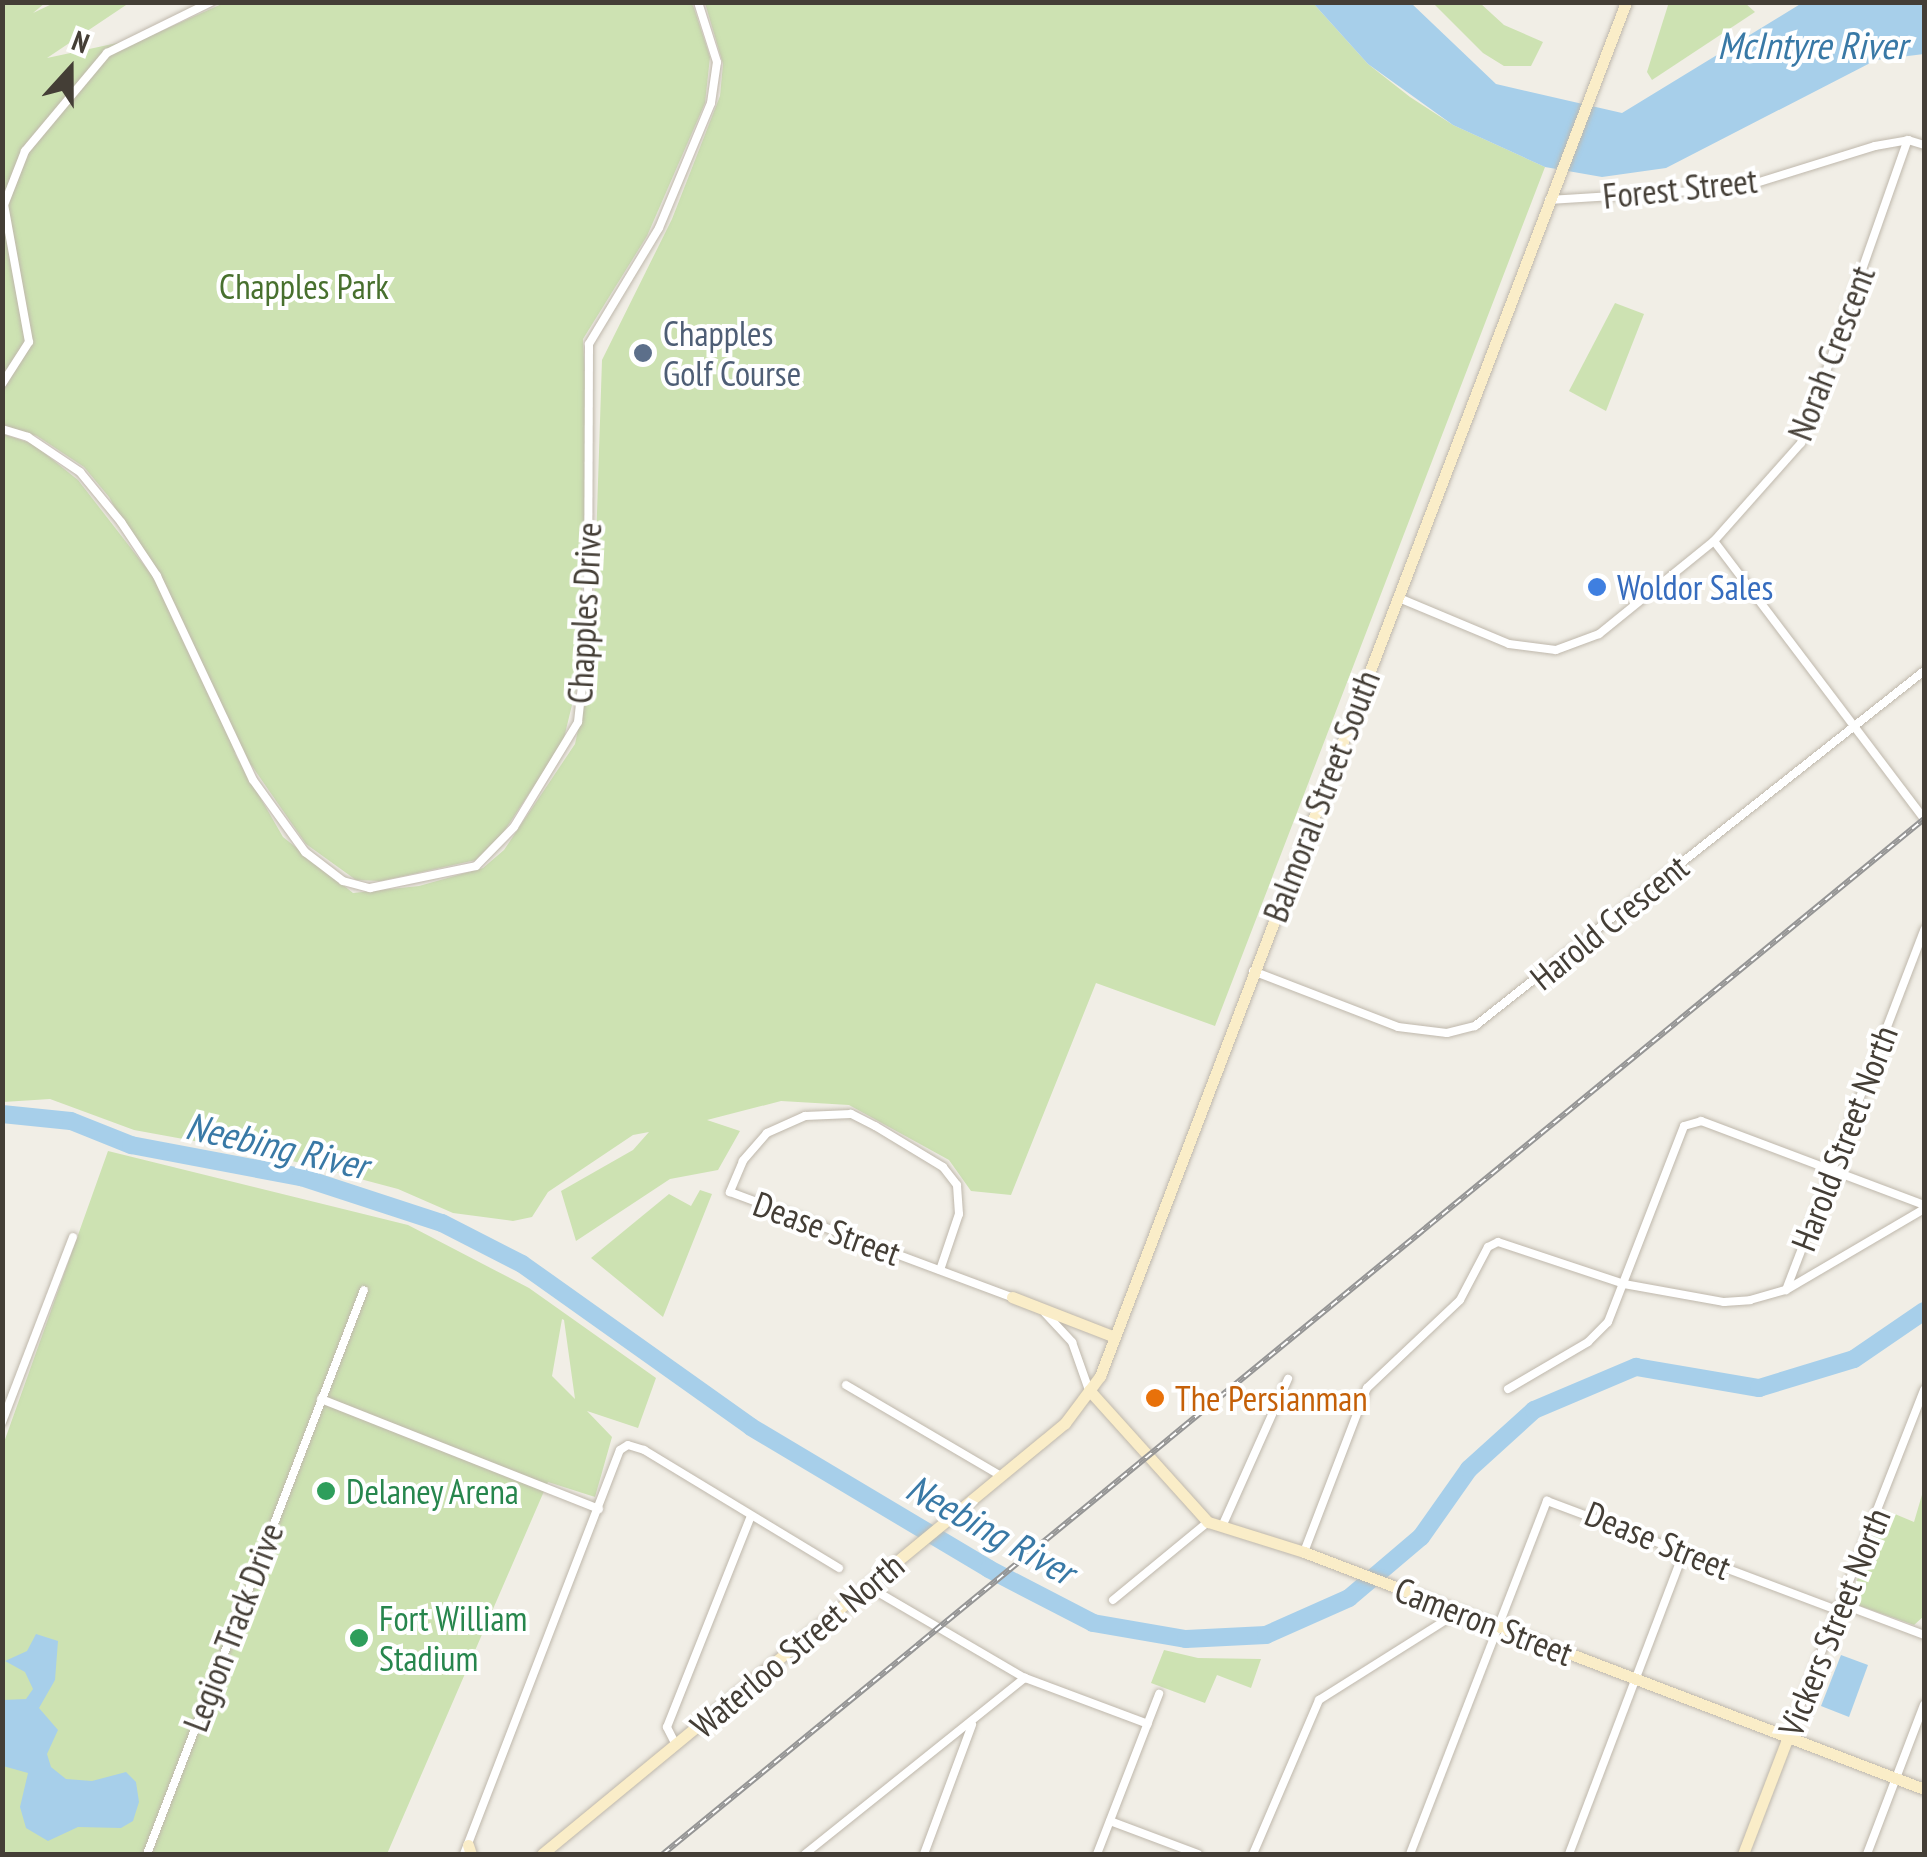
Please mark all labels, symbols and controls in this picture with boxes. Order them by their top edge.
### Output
north arrow [20,20,120,120]
text: N [67,22,95,62]
water label: McIntyre River [1717,22,1907,68]
street label: Forest Street [1601,159,1759,217]
street label: Norah Crescent [1779,260,1883,446]
park label: Chapples Park [219,265,389,307]
place label: Chapples Golf Course [663,312,801,394]
marker: Chapples Golf Course [632,342,654,364]
street label: Chapples Drive [558,521,610,705]
place label: Woldor Sales [1617,566,1773,608]
marker: Woldor Sales [1586,576,1608,598]
street label: Balmoral Street South [1254,664,1388,928]
street label: Harold Crescent [1522,846,1696,998]
street label: Harold Street North [1782,1020,1906,1256]
water label: Neebing River [182,1102,372,1188]
street label: Dease Street [748,1182,906,1274]
place label: The Persianman [1175,1377,1368,1419]
marker: The Persianman [1144,1387,1166,1409]
water label: Neebing River [899,1464,1083,1594]
place label: Delaney Arena [346,1470,521,1512]
marker: Delaney Arena [315,1480,337,1502]
street label: Dease Street [1579,1492,1737,1588]
street label: Vickers Street North [1769,1502,1899,1742]
street label: Legion Track Drive [174,1516,292,1738]
street label: Waterloo Street North [682,1544,912,1746]
street label: Cameron Street [1389,1568,1579,1674]
place label: Fort William Stadium [379,1597,528,1679]
marker: Fort William Stadium [348,1627,370,1649]

